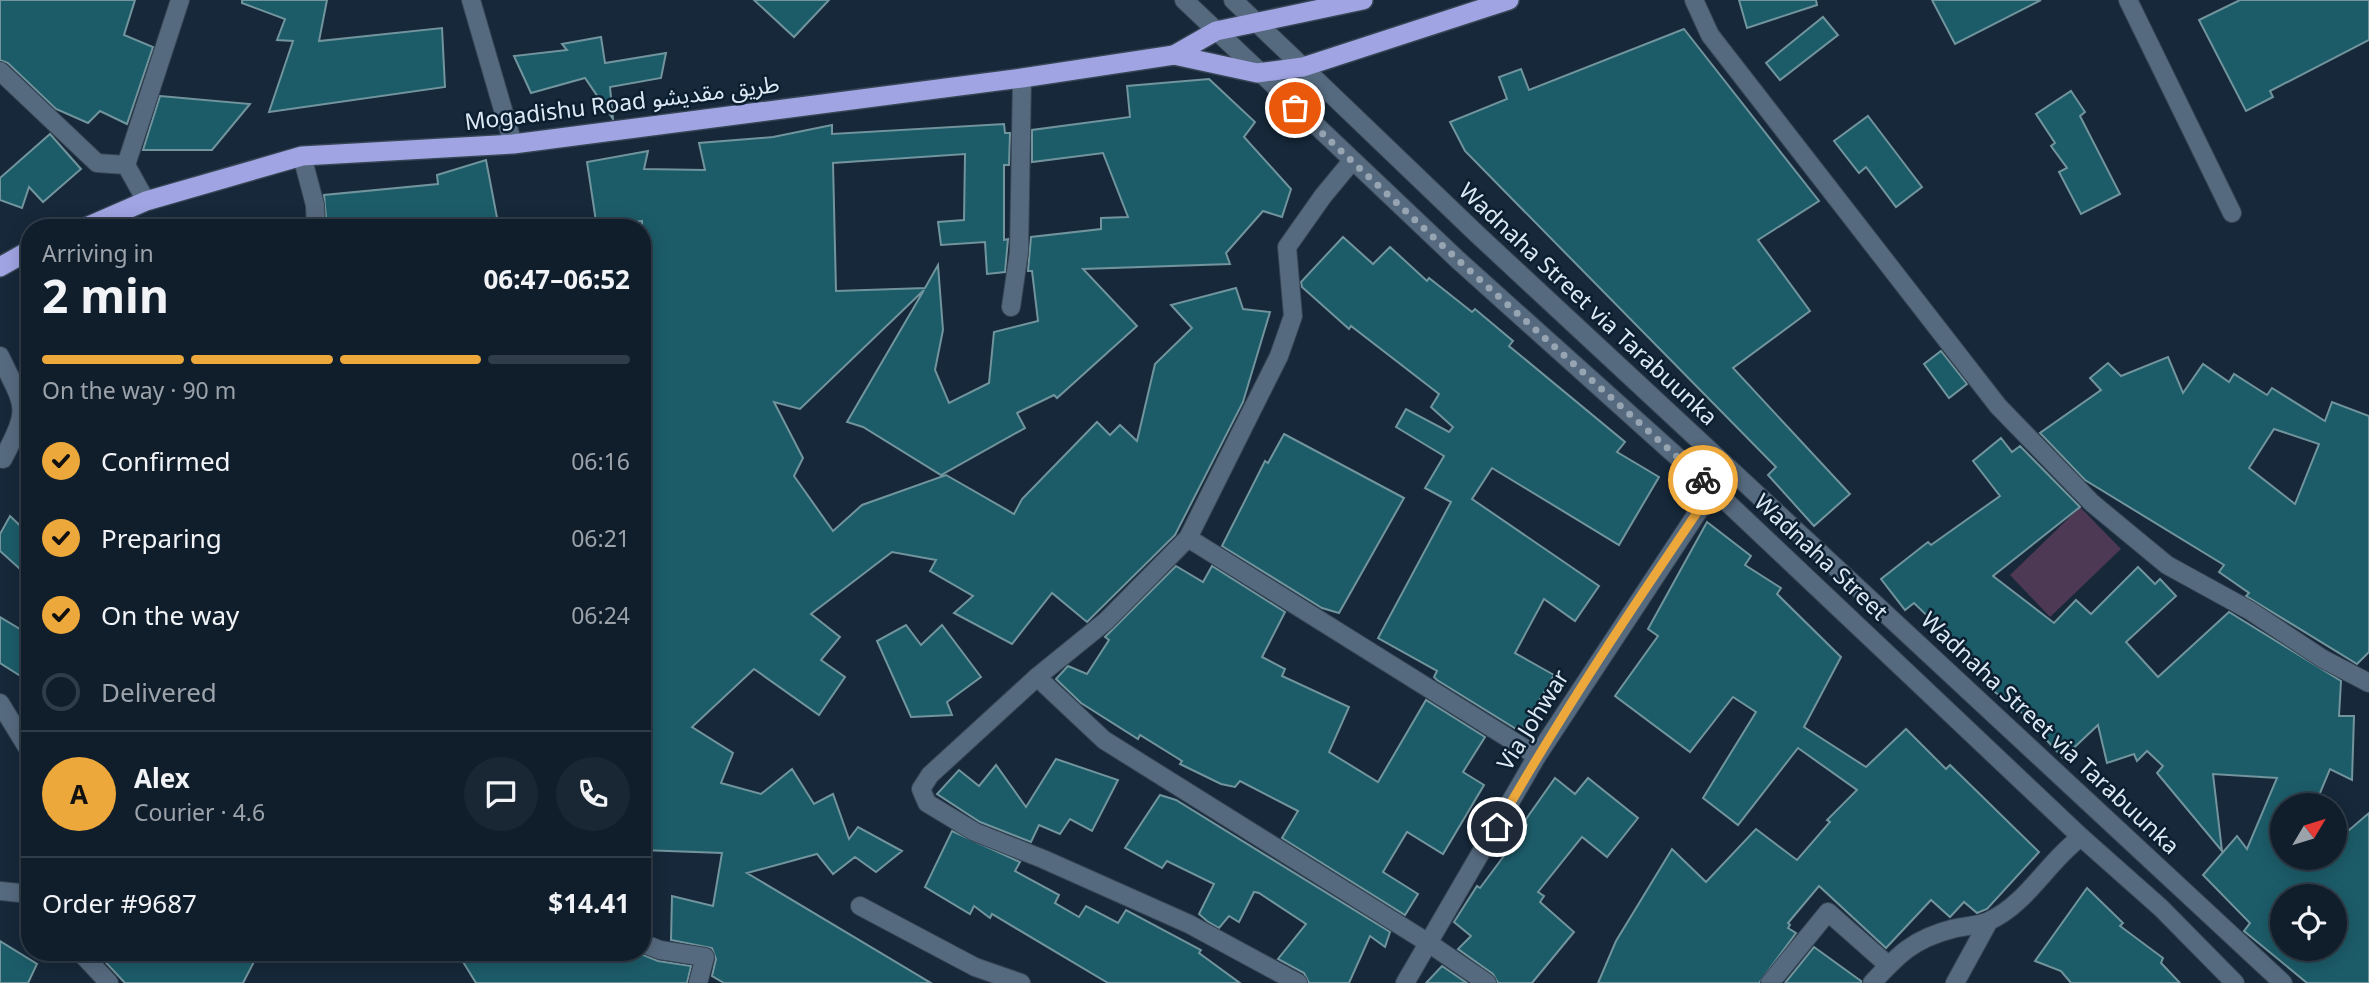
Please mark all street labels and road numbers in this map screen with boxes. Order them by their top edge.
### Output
street label: Mogadishu Road طريق مقديشو [463,67,781,137]
street label: Wadnaha Street via Tarabuunka [1452,175,1725,432]
street label: Wadnaha Street [1748,486,1896,627]
street label: Wadnaha Street via Tarabuunka [1914,604,2187,861]
street label: Via Johwar [1489,662,1576,776]

